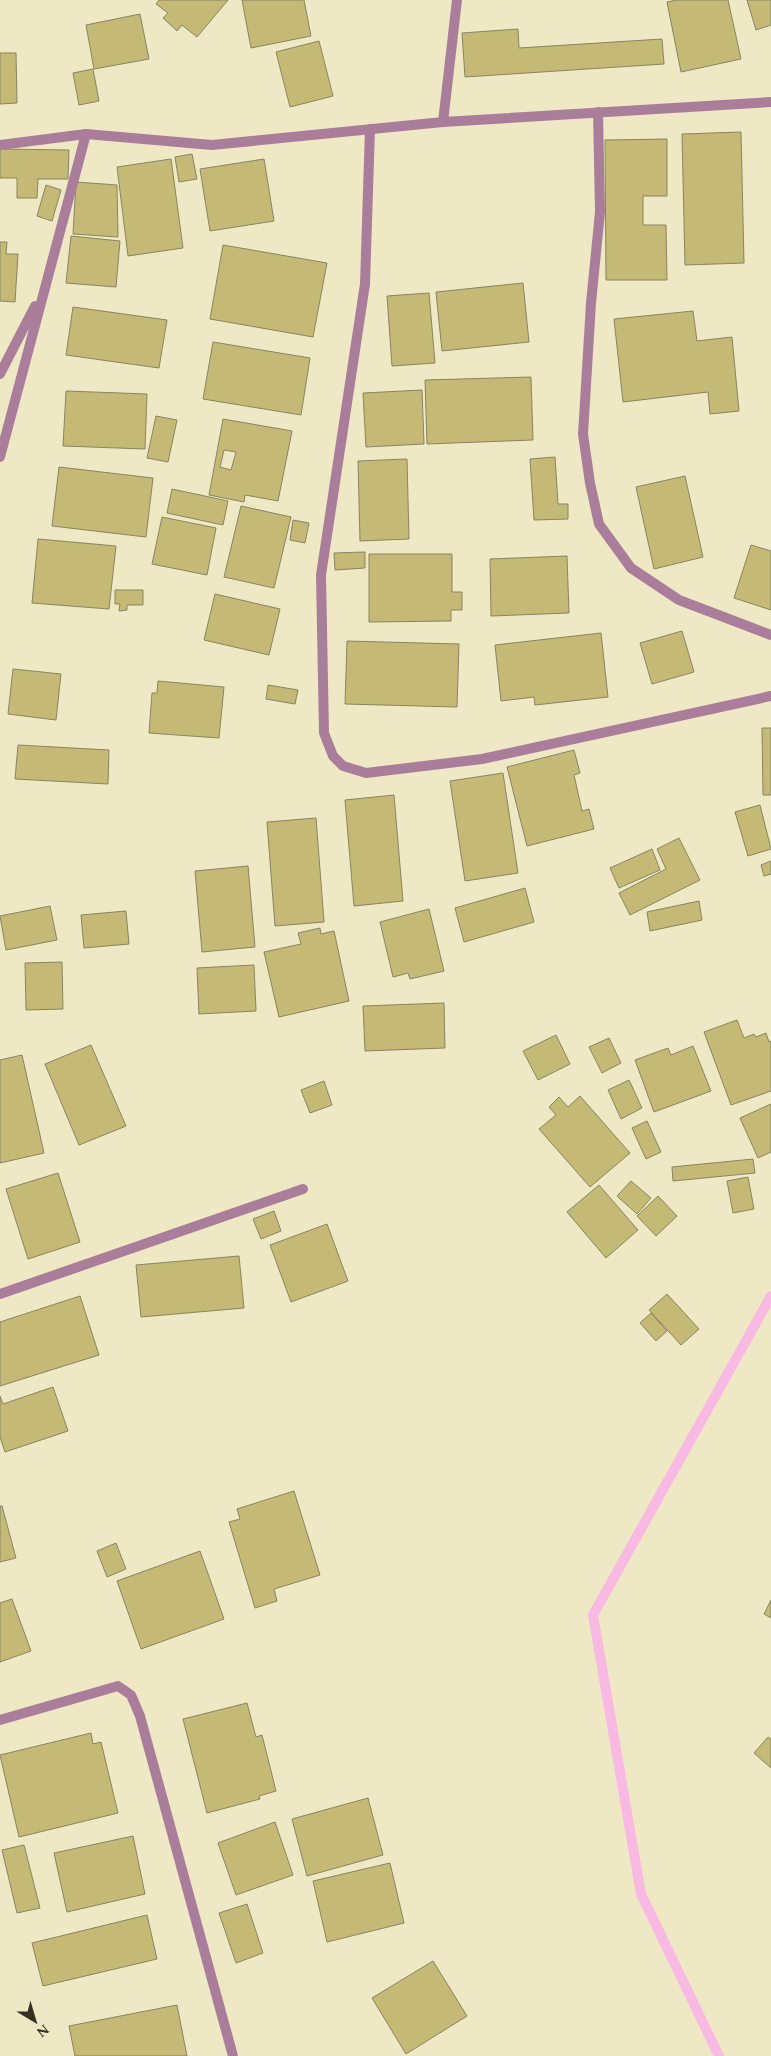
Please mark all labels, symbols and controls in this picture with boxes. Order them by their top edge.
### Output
north arrow [10,1996,60,2046]
text: N [32,2019,54,2043]

